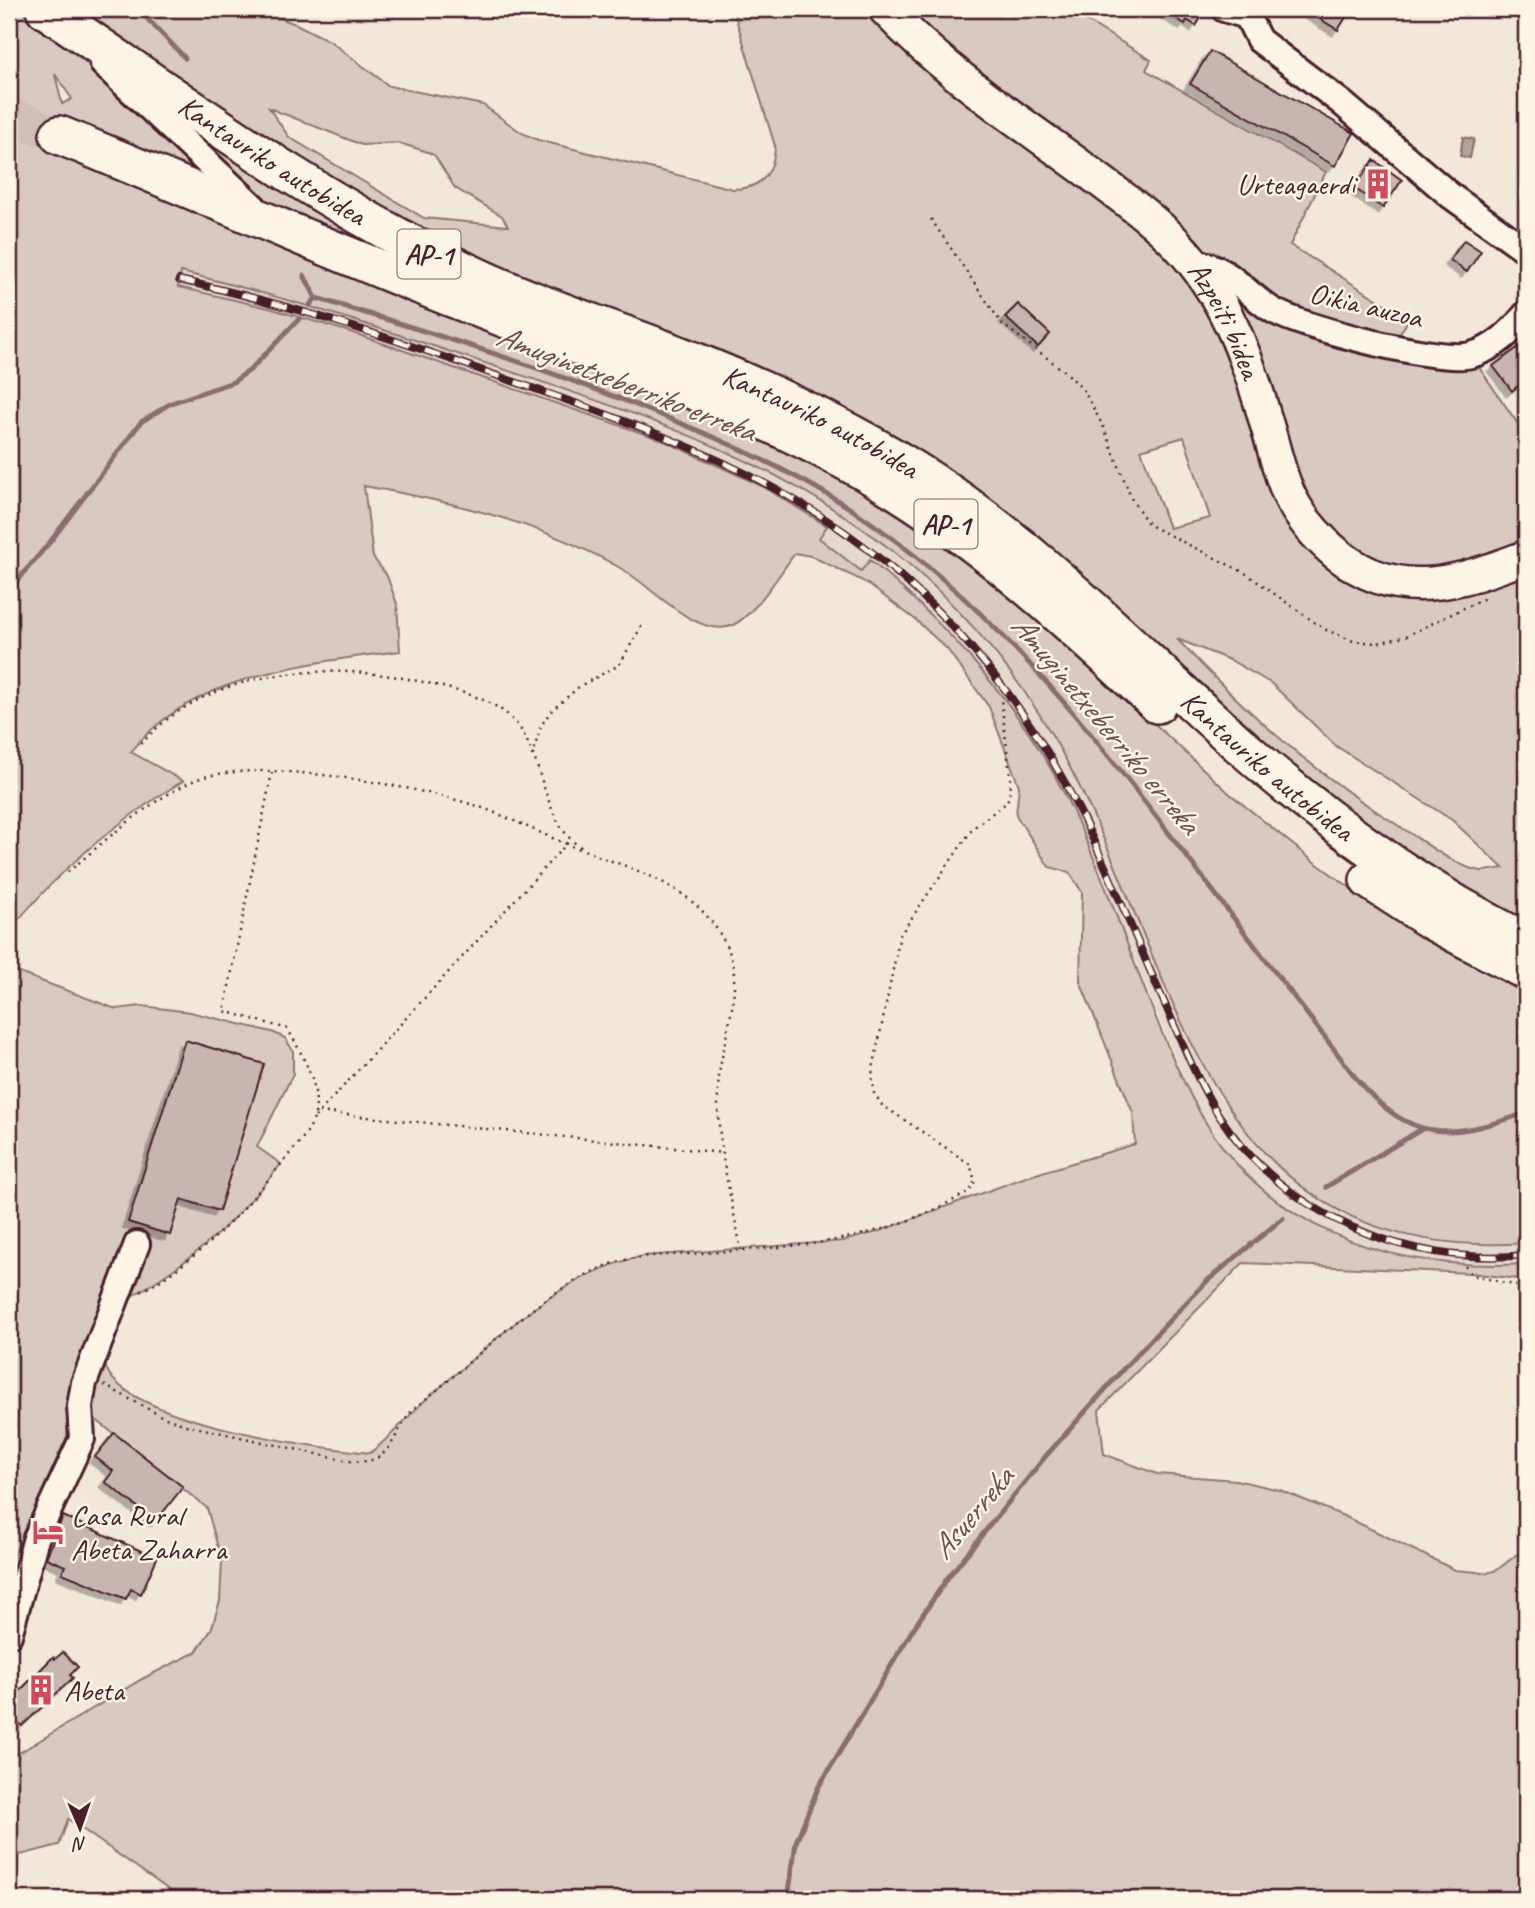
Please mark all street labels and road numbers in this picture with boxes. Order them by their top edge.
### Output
street label: Kantauriko autobidea [171,87,374,235]
road number: AP-1 [398,230,460,278]
street label: Azpeiti bidea [1179,253,1271,386]
street label: Oikia auzoa [1306,274,1428,337]
street label: Kantauriko autobidea [717,356,927,488]
road number: AP-1 [914,500,978,548]
street label: Kantauriko autobidea [1173,682,1363,851]

